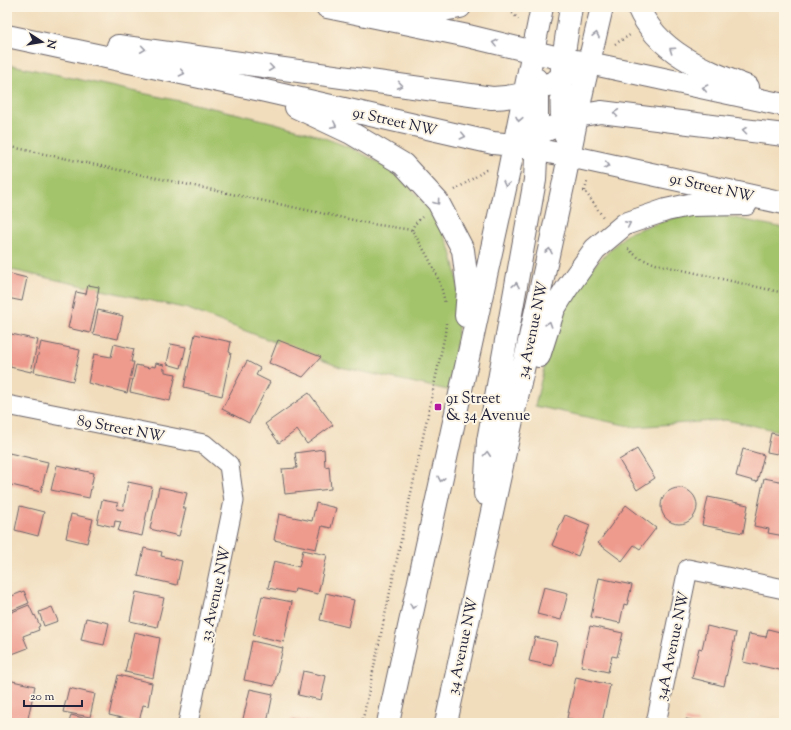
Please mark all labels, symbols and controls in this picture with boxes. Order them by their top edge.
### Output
north arrow [22,22,62,62]
one-way arrow [592,32,600,38]
text: N [42,37,60,50]
one-way arrow [491,39,498,48]
one-way arrow [139,44,146,53]
one-way arrow [670,48,677,55]
one-way arrow [268,63,274,72]
one-way arrow [179,69,185,77]
one-way arrow [397,80,403,89]
one-way arrow [702,85,708,93]
street label: 91 Street NW [350,103,439,142]
one-way arrow [613,109,619,118]
one-way arrow [515,116,523,122]
one-way arrow [329,120,337,128]
one-way arrow [742,126,748,135]
one-way arrow [459,131,466,140]
one-way arrow [604,160,610,168]
street label: 91 Street NW [667,169,756,208]
one-way arrow [502,180,510,187]
one-way arrow [432,197,439,204]
one-way arrow [624,221,631,229]
one-way arrow [544,248,552,254]
street label: 34 Avenue NW [513,279,554,381]
one-way arrow [512,281,520,288]
one-way arrow [544,320,553,327]
place label: 91 Street & 34 Avenue [446,389,530,427]
marker: 91 Street & 34 Avenue [433,402,443,412]
street label: 89 Street NW [75,411,167,448]
one-way arrow [483,451,491,457]
one-way arrow [437,475,446,482]
street label: 33 Avenue NW [196,544,237,644]
street label: 34A Avenue NW [652,590,695,703]
street label: 34 Avenue NW [443,595,484,697]
one-way arrow [410,603,418,609]
scale bar [24,682,82,708]
text: 20 m [30,688,55,706]

